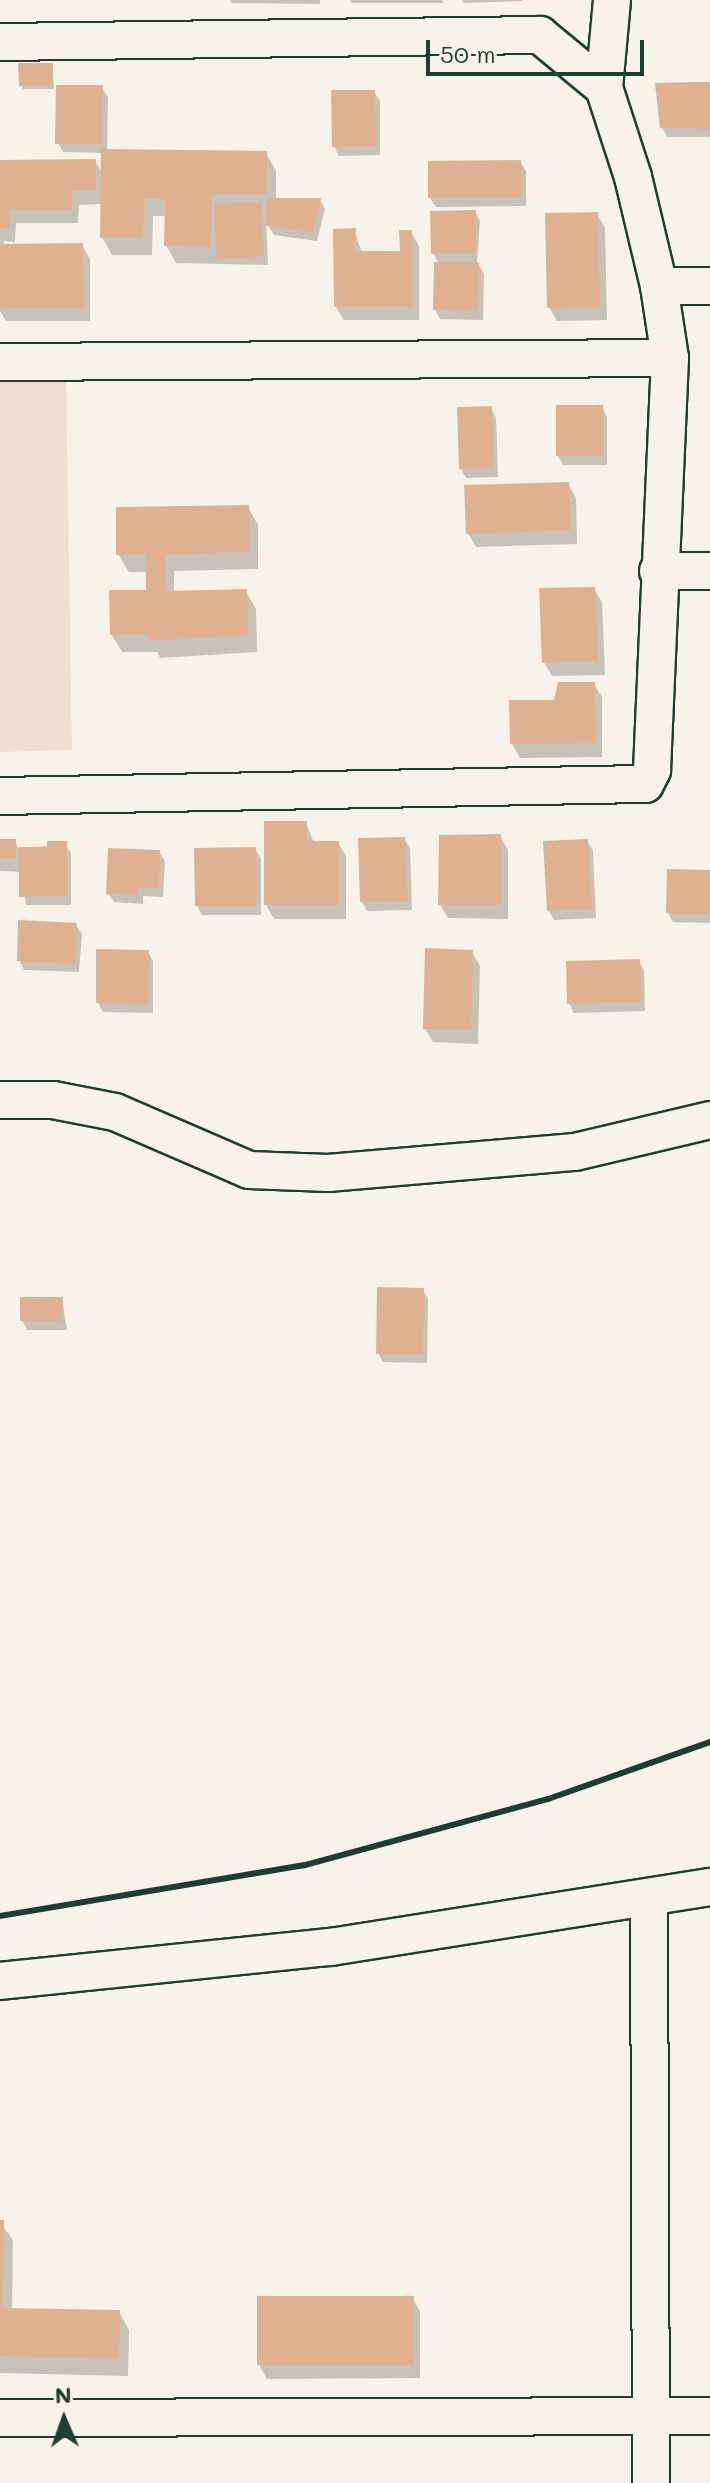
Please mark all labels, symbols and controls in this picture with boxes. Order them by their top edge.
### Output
scale bar [430,24,648,74]
text: 50 m [440,38,496,69]
north arrow [24,2379,104,2459]
text: N [54,2380,72,2409]

